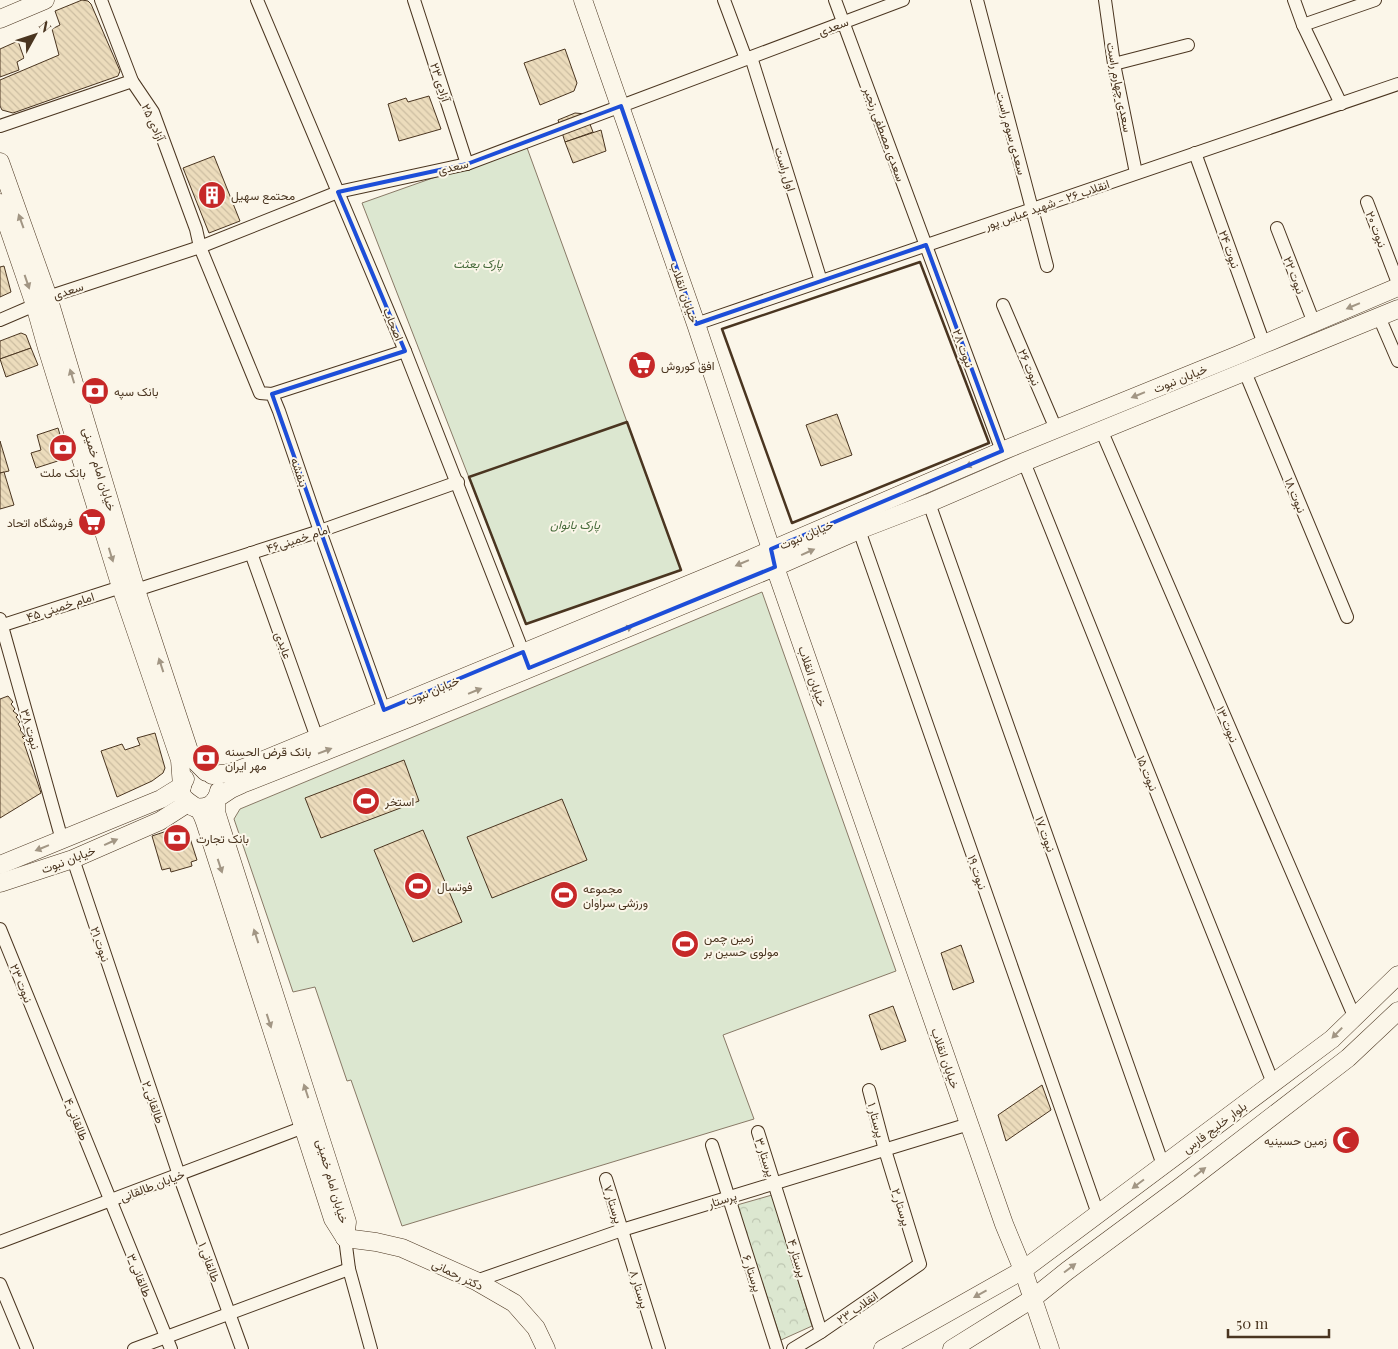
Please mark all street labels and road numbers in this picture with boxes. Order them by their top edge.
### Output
street label: سعدی [816,13,851,40]
street label: سعدی چهارم راست [1102,41,1137,134]
street label: آزادی ۲۳ [426,60,455,105]
street label: سعدی مصطفی رنجبر [859,84,910,184]
street label: سعدی سوم راست [992,90,1031,177]
street label: آزادی ۲۵ [138,101,170,145]
street label: اول راست [771,145,800,193]
street label: سعدی [436,155,470,178]
street label: انقلاب ۲۶ - شهید عباس پور [982,175,1112,234]
street label: نبوت ۲۰ [1362,209,1391,250]
street label: نبوت ۲۴ [1215,228,1244,271]
street label: نبوت ۲۲ [1280,254,1309,296]
street label: خیابان انقلاب [667,260,703,324]
street label: سعدی [51,278,86,303]
street label: اصحاب [380,305,408,343]
street label: نبوت ۲۸ [949,327,978,370]
street label: نبوت ۲۶ [1014,346,1045,388]
street label: خیابان نبوت [1151,360,1210,397]
street label: خیابان امام خمینی [79,425,120,513]
street label: بنفشه [288,455,312,489]
street label: نبوت ۱۸ [1281,475,1310,515]
street label: خیابان نبوت [777,516,836,553]
street label: امام خمینی۴۶ [264,520,332,557]
street label: امام خمینی ۴۵ [24,588,96,625]
street label: عابدی [271,629,296,661]
street label: خیابان انقلاب [795,644,831,708]
street label: خیابان نبوت [403,672,462,709]
street label: نبوت ۱۳ [1212,703,1243,745]
street label: نبوت ۳۸ [17,707,44,751]
street label: نبوت ۱۵ [1133,753,1162,794]
street label: نبوت ۱۷ [1031,814,1060,854]
street label: خیابان نبوت [39,841,98,878]
street label: نبوت ۱۹ [964,853,991,892]
street label: نبوت ۲۱ [87,924,114,964]
street label: نبوت ۲۳ [6,961,37,1005]
street label: خیابان انقلاب [928,1026,964,1090]
street label: طالقانی ۲ [138,1079,169,1126]
street label: طالقانی ۴ [60,1095,93,1143]
street label: بلوار خلیج فارس [1179,1098,1251,1158]
street label: پرستار ۱ [864,1101,889,1140]
street label: پرستار ۳ [751,1135,780,1179]
street label: خیابان امام خمینی [312,1137,353,1225]
street label: خیابان طالقانی [117,1165,187,1206]
street label: پرستار ۷ [600,1183,627,1225]
street label: پرستار ۲ [888,1186,915,1228]
street label: پرستار [705,1187,739,1212]
street label: پرستار ۴ [784,1237,811,1279]
street label: طالقانی ۱ [194,1240,225,1285]
street label: طالقانی ۳ [123,1251,156,1300]
street label: پرستار ۶ [739,1252,766,1294]
street label: دکتر رحمانی [429,1255,487,1294]
street label: پرستار ۸ [626,1268,653,1310]
street label: انقلاب ۲۳ [833,1287,881,1327]

